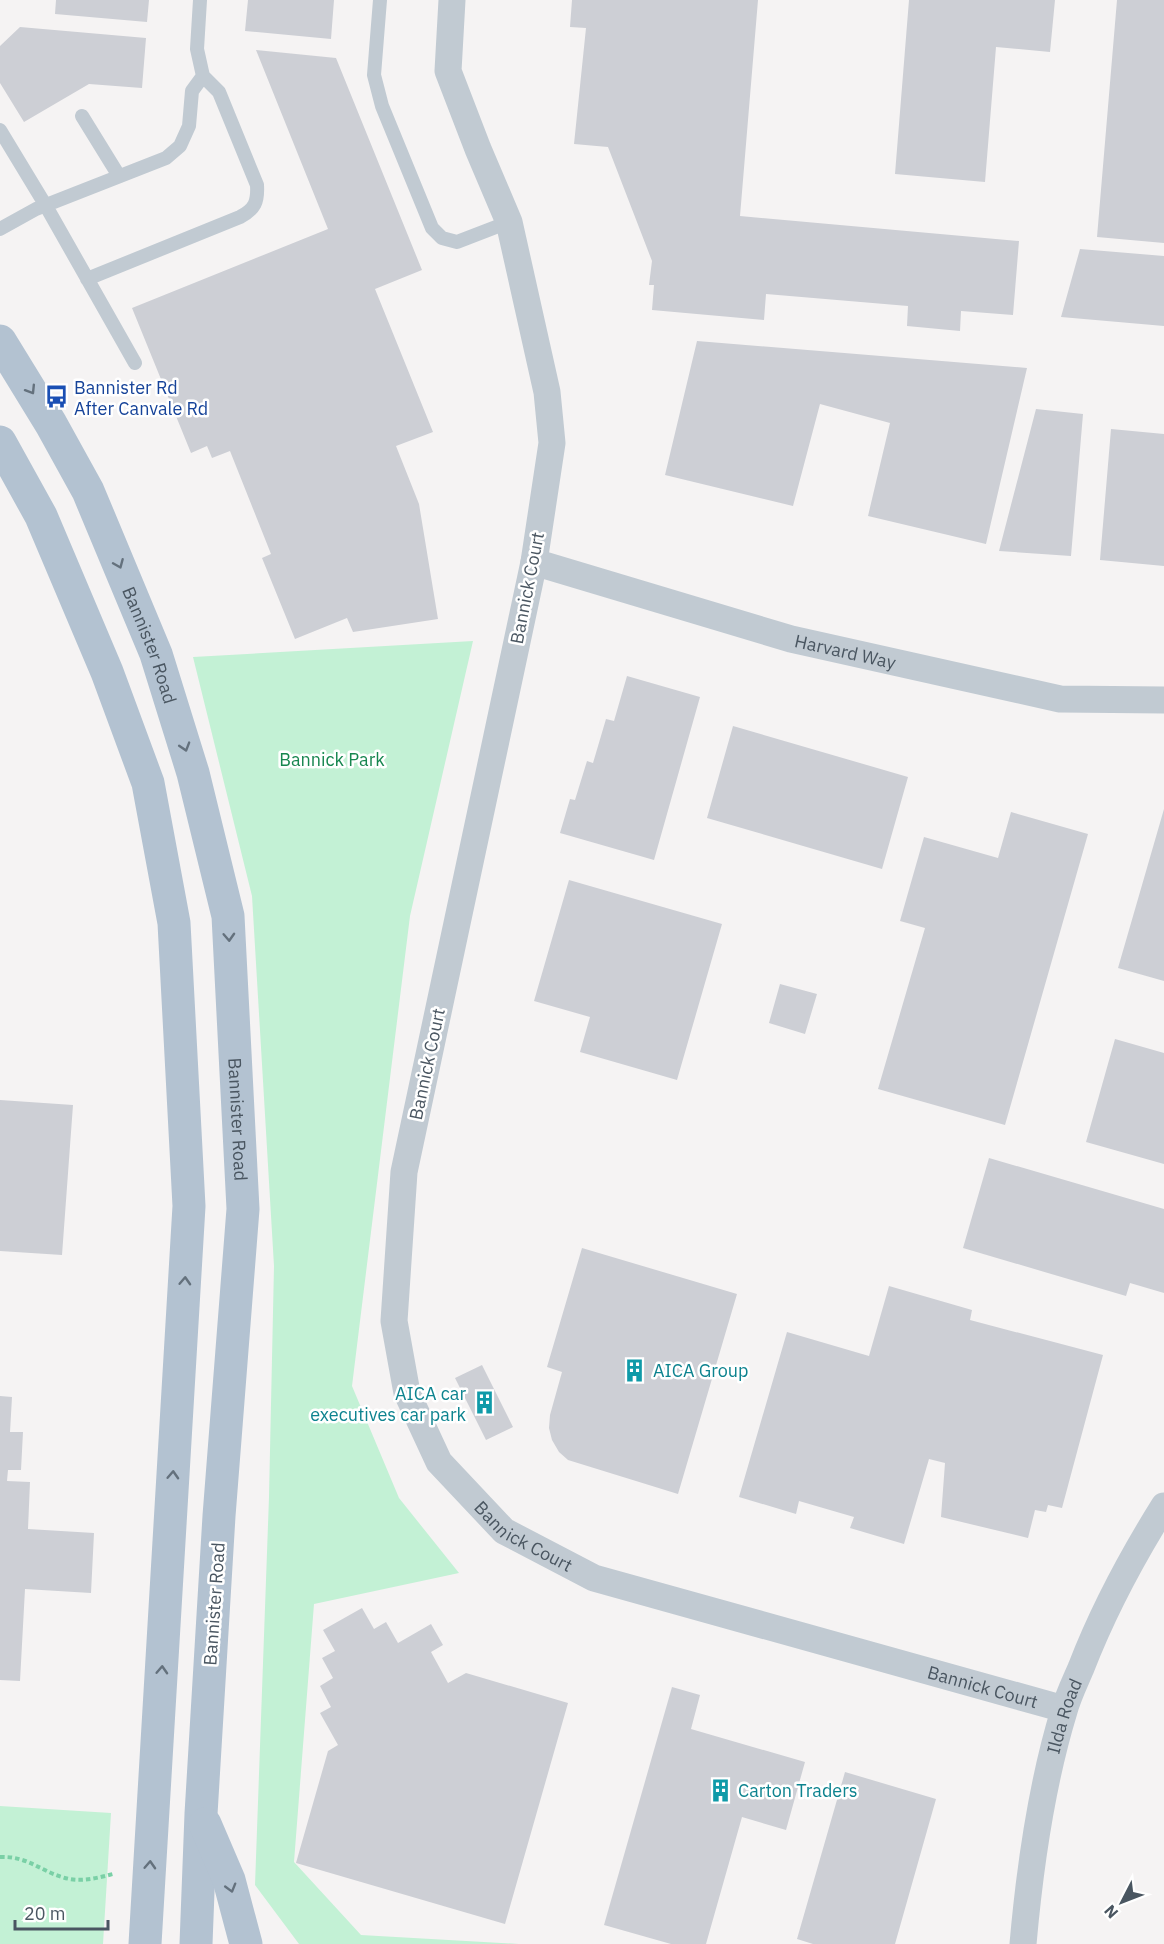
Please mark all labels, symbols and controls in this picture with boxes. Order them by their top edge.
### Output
place label: Bannister Rd After Canvale Rd [74,376,208,420]
one-way arrow [23,384,35,394]
bus stop icon: Bannister Rd After Canvale Rd [43,384,69,410]
street label: Bannick Court [505,530,549,646]
one-way arrow [112,558,124,569]
street label: Bannister Road [118,583,182,706]
street label: Harvard Way [793,629,898,674]
one-way arrow [178,741,190,752]
park label: Bannick Park [279,748,385,771]
one-way arrow [222,932,235,941]
street label: Bannick Court [404,1006,450,1122]
street label: Bannister Road [224,1057,253,1182]
one-way arrow [178,1276,191,1285]
building icon: AICA Group [622,1357,648,1383]
place label: AICA Group [653,1359,748,1382]
place label: AICA car executives car park [310,1382,467,1426]
building icon: AICA car executives car park [471,1390,497,1416]
one-way arrow [167,1471,180,1480]
street label: Bannick Court [470,1496,577,1576]
street label: Bannister Road [198,1542,230,1666]
street label: Bannick Court [925,1660,1041,1713]
one-way arrow [155,1665,168,1674]
street label: Ilda Road [1041,1675,1087,1756]
building icon: Carton Traders [707,1777,733,1803]
place label: Carton Traders [738,1779,858,1802]
one-way arrow [143,1860,156,1869]
north arrow [1092,1872,1152,1932]
one-way arrow [224,1882,236,1892]
scale bar [15,1893,108,1931]
text: N [1100,1901,1122,1923]
text: 20 m [24,1902,66,1925]

